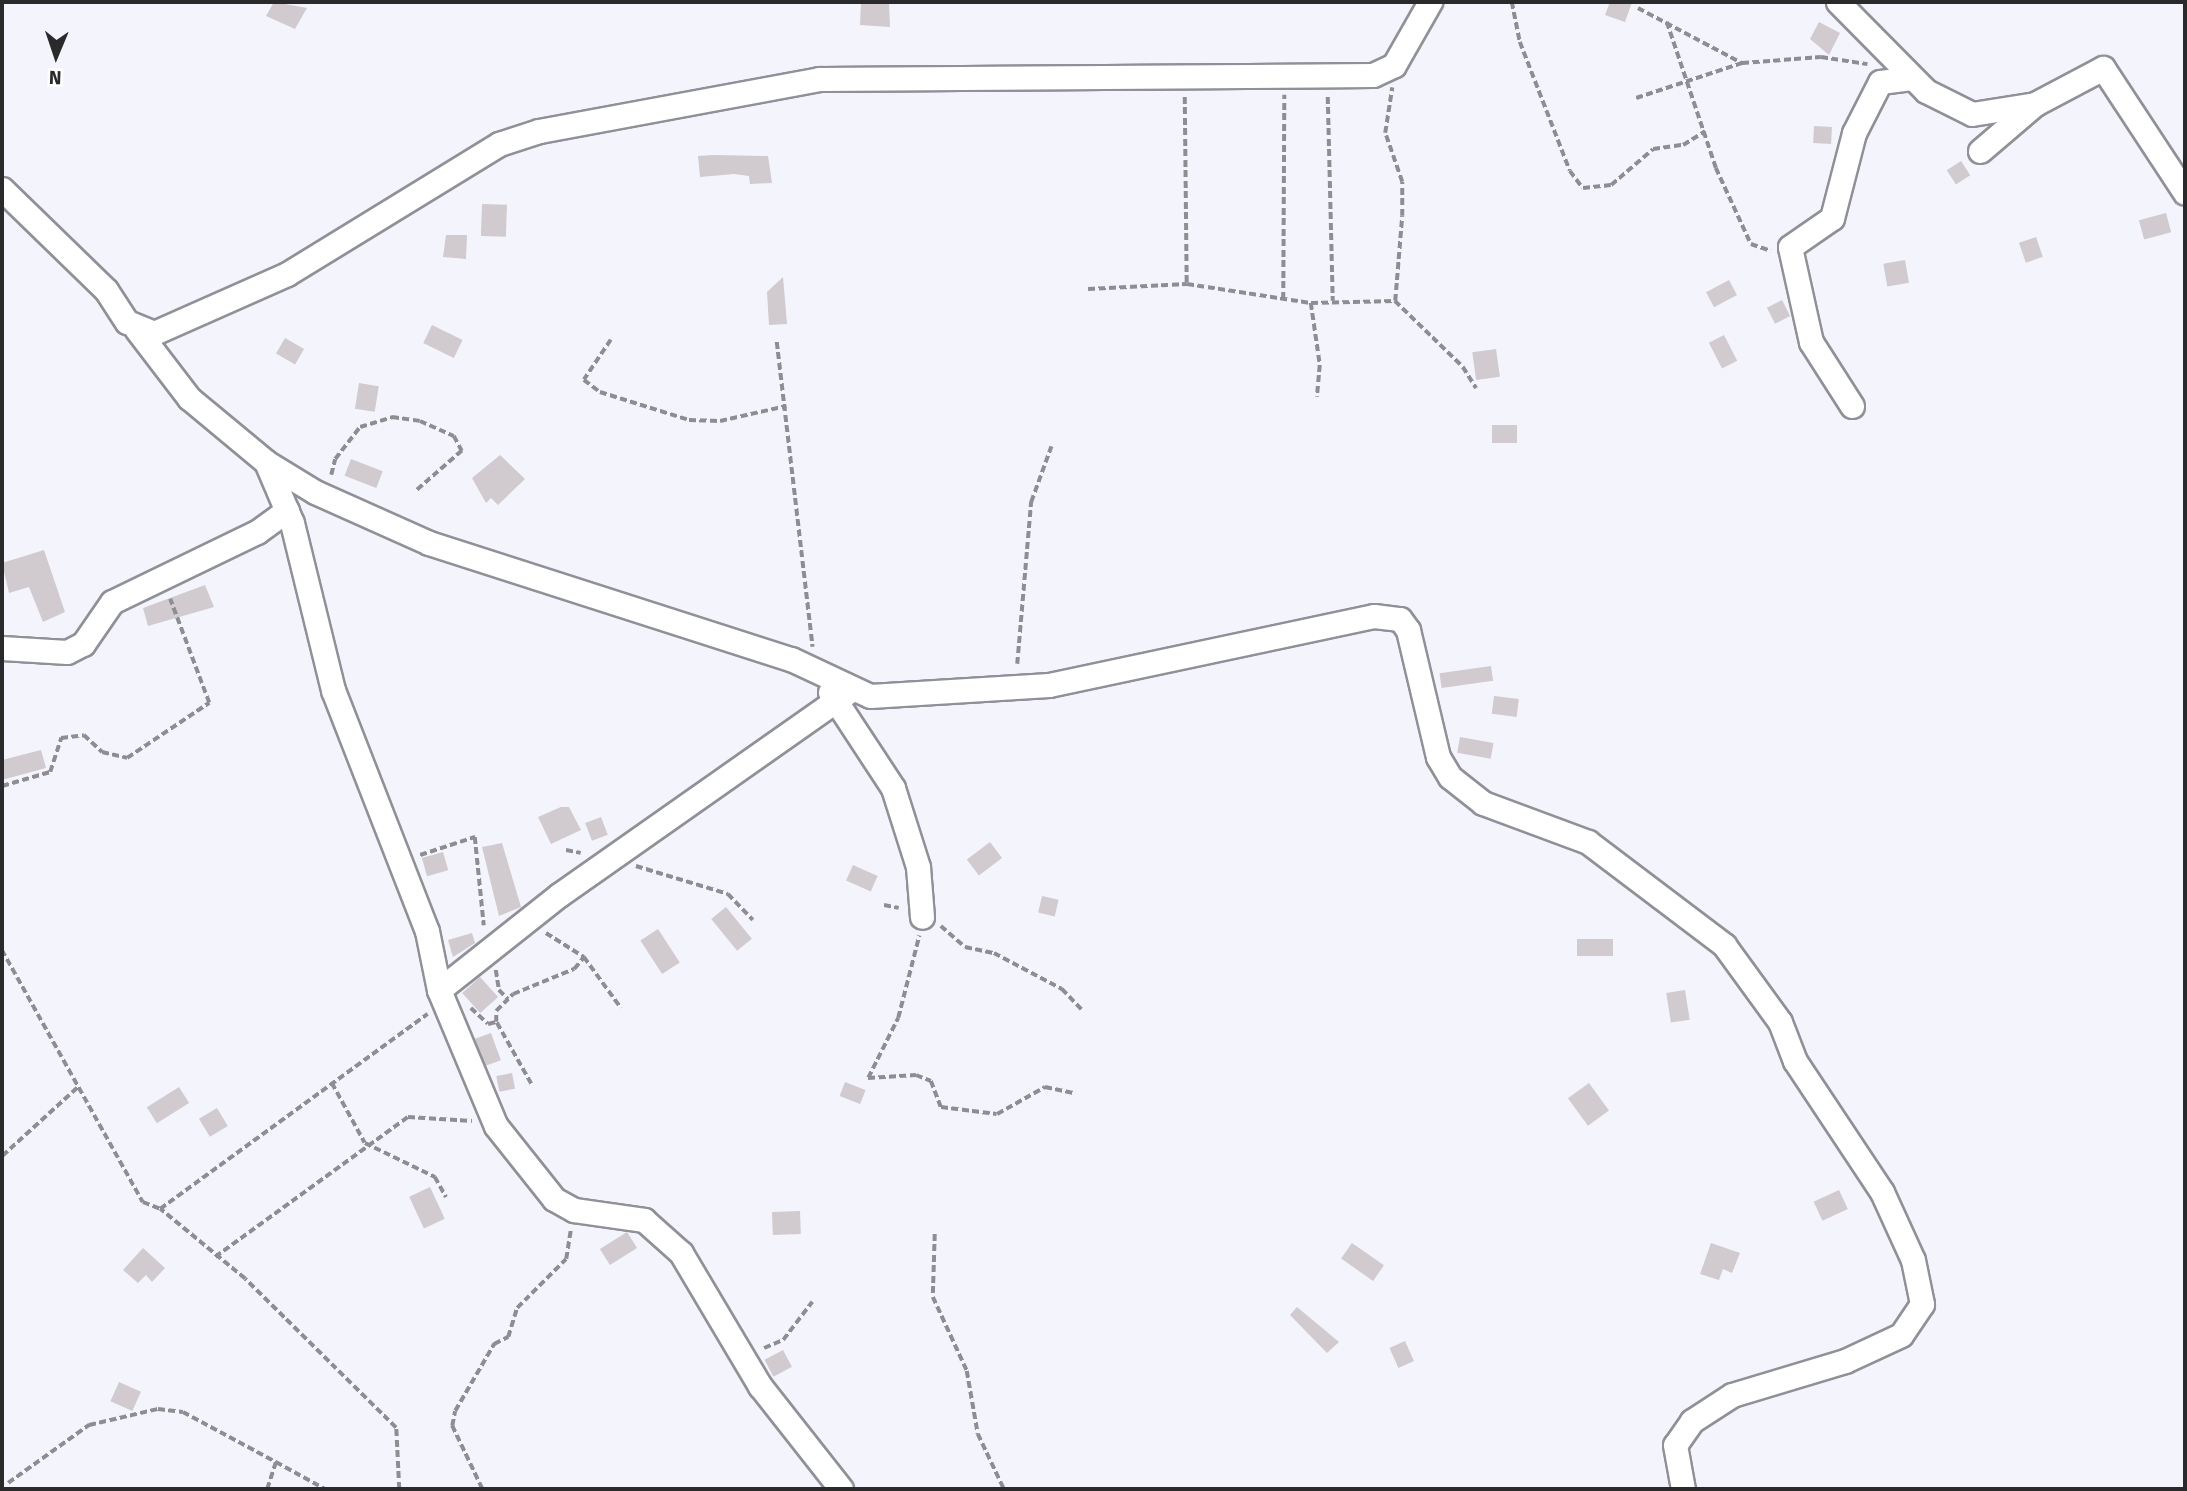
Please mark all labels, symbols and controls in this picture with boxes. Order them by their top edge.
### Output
north arrow [21,21,91,91]
text: N [49,66,62,89]

